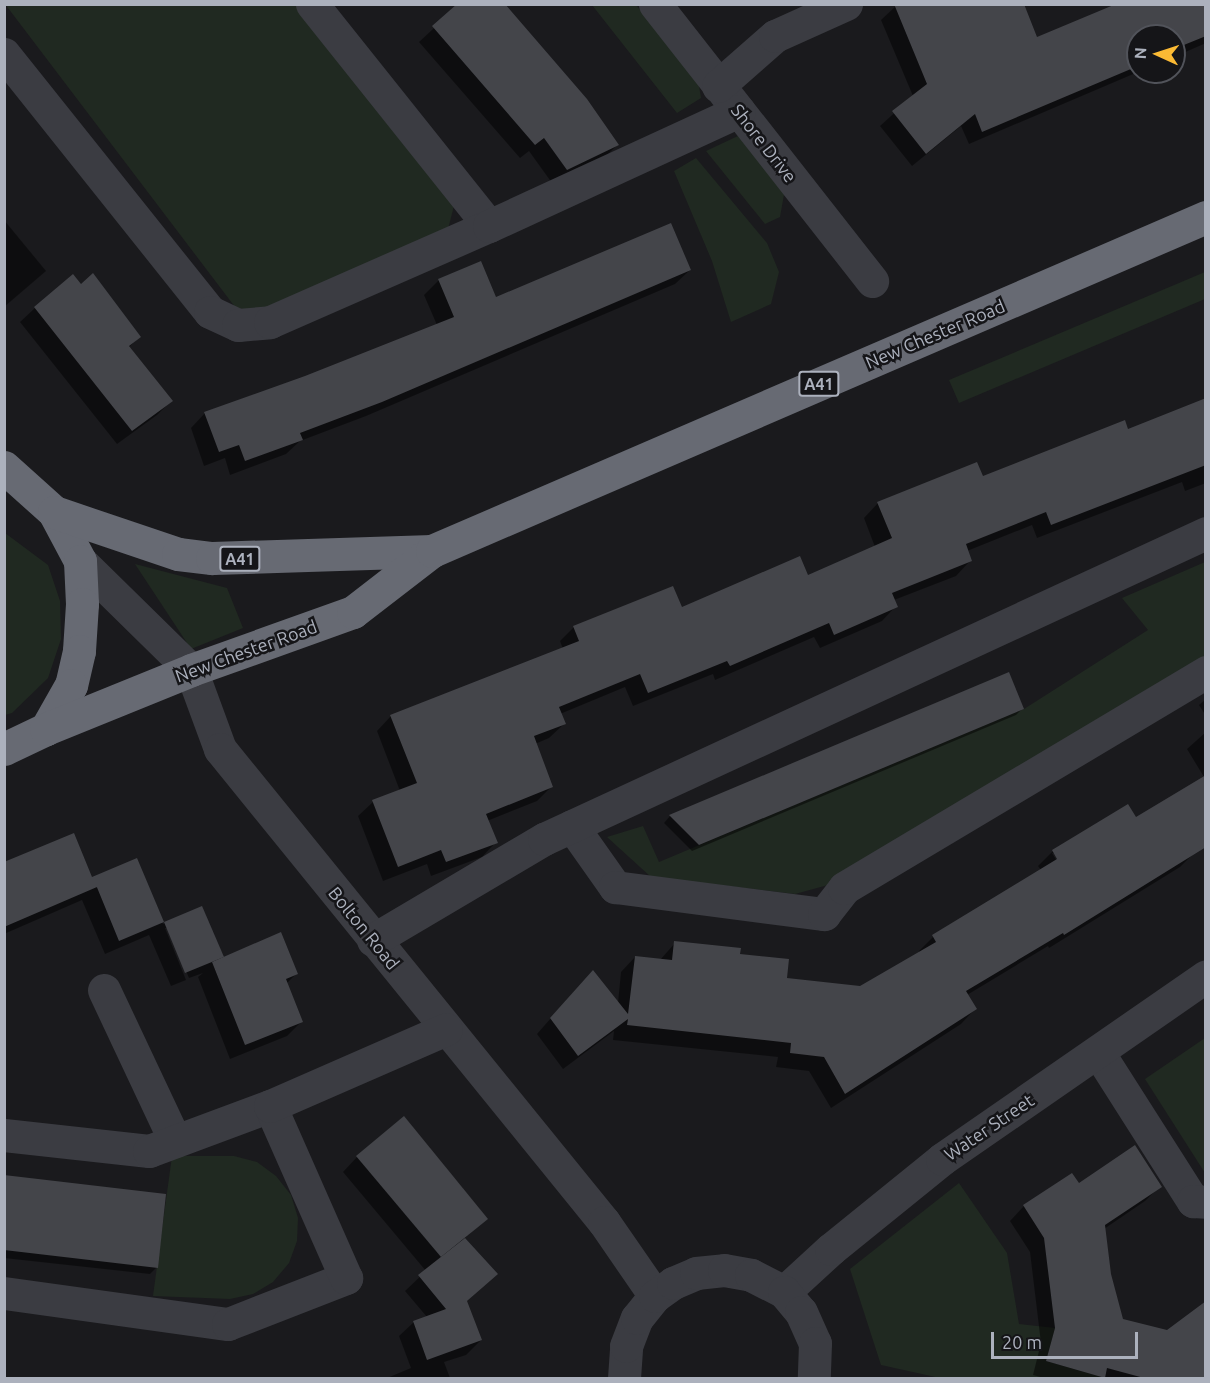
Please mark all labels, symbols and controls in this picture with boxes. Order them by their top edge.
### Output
north arrow [1126,24,1186,84]
text: N [1131,47,1149,60]
street label: Shore Drive [727,99,801,187]
street label: New Chester Road [862,295,1008,373]
road number: A41 [798,371,840,397]
road number: A41 [219,546,261,572]
street label: New Chester Road [172,615,320,687]
street label: Bolton Road [324,882,404,974]
street label: Water Street [940,1089,1038,1165]
scale bar [994,1320,1141,1358]
text: 20 m [1002,1332,1042,1352]

